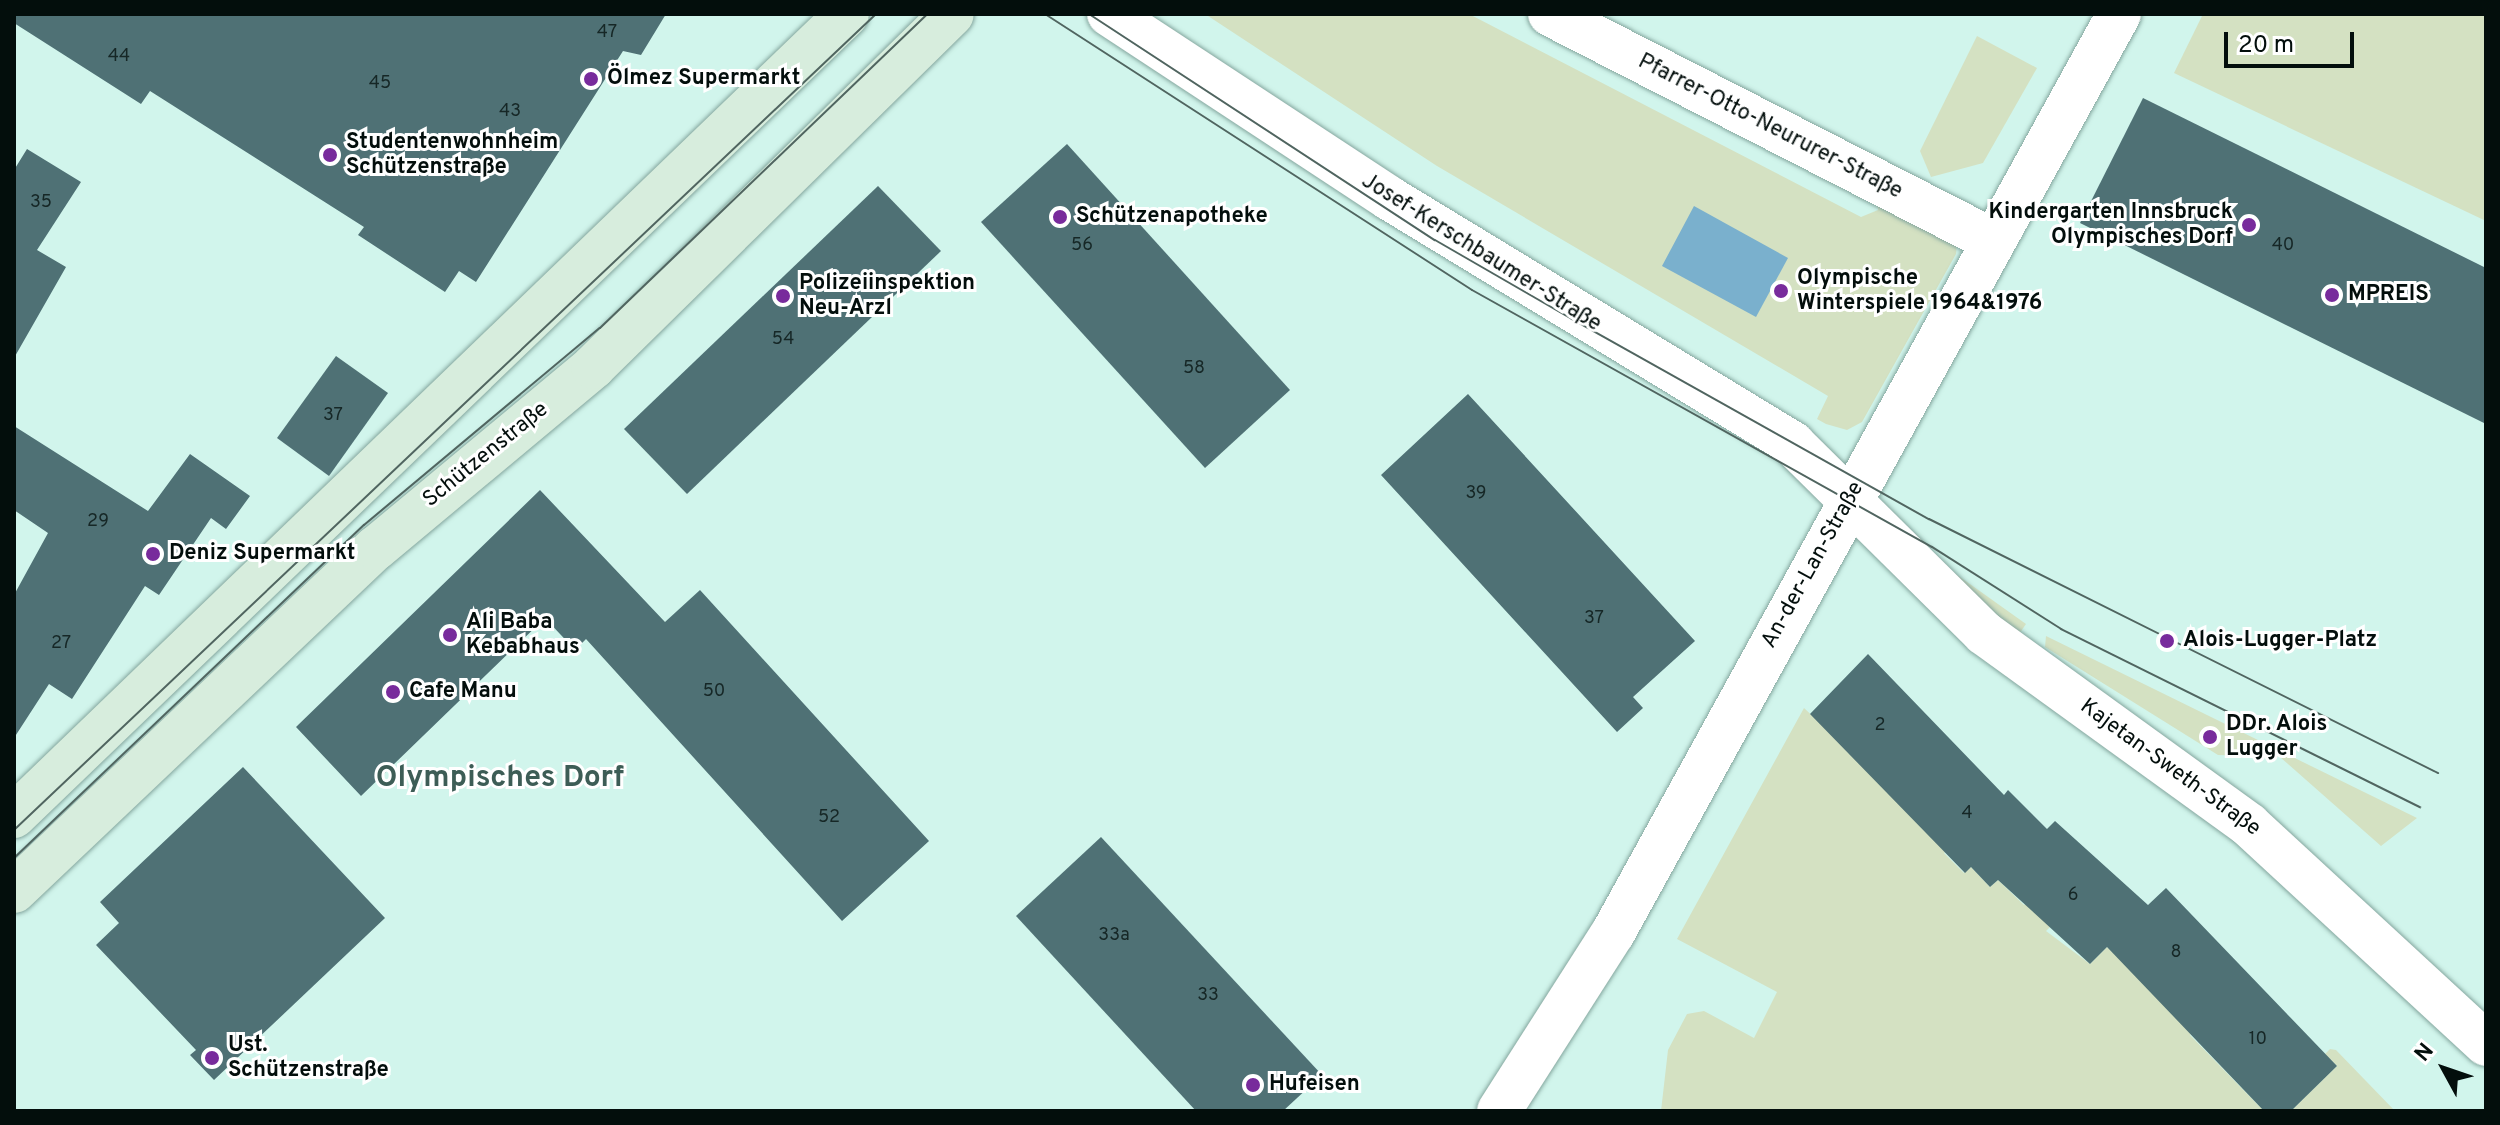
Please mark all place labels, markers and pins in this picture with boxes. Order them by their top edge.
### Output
place label: Ölmez Supermarkt [607,66,800,92]
marker: Ölmez Supermarkt [582,70,600,88]
place label: Studentenwohnheim Schützenstraße [346,129,558,180]
marker: Studentenwohnheim Schützenstraße [321,146,339,164]
place label: Kindergarten Innsbruck Olympisches Dorf [1989,199,2233,250]
place label: Schützenapotheke [1076,204,1268,230]
marker: Schützenapotheke [1051,208,1069,226]
marker: Kindergarten Innsbruck Olympisches Dorf [2240,216,2258,234]
place label: Olympische Winterspiele 1964&1976 [1797,265,2042,316]
place label: Polizeiinspektion Neu-Arzl [799,270,975,322]
marker: Olympische Winterspiele 1964&1976 [1772,282,1790,300]
place label: MPREIS [2348,282,2429,308]
marker: MPREIS [2323,286,2341,304]
marker: Polizeiinspektion Neu-Arzl [774,287,792,305]
place label: Deniz Supermarkt [169,541,355,567]
marker: Deniz Supermarkt [144,545,162,563]
place label: Ali Baba Kebabhaus [466,609,580,660]
marker: Ali Baba Kebabhaus [441,626,459,644]
place label: Alois-Lugger-Platz [2183,628,2377,654]
marker: Alois-Lugger-Platz [2158,632,2176,650]
place label: Cafe Manu [409,679,517,705]
marker: Cafe Manu [384,683,402,701]
place label: DDr. Alois Lugger [2226,711,2328,762]
marker: DDr. Alois Lugger [2201,728,2219,746]
place label: Ust. Schützenstraße [228,1032,389,1084]
marker: Ust. Schützenstraße [203,1049,221,1067]
place label: Hufeisen [1269,1072,1360,1098]
marker: Hufeisen [1244,1076,1262,1094]

